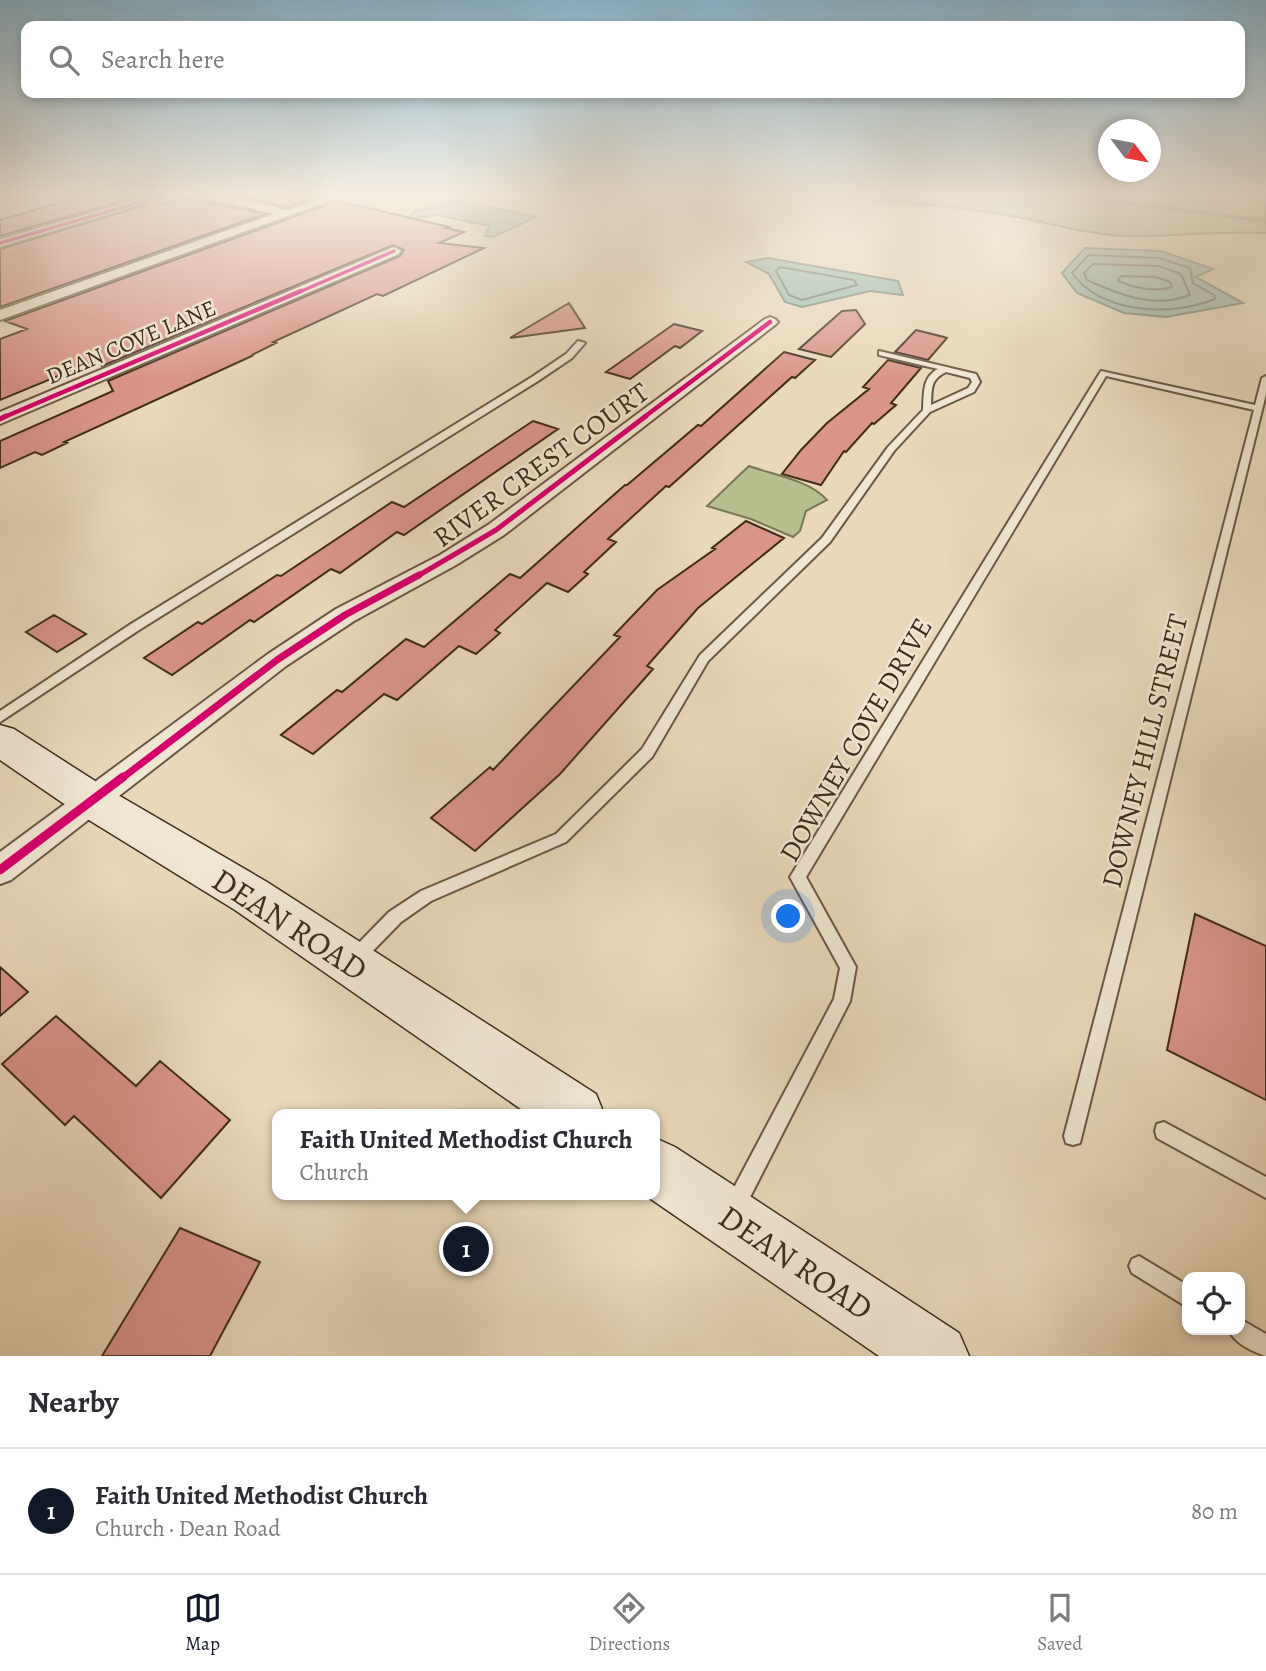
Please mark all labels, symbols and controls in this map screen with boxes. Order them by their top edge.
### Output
search box [21,21,1245,98]
icon: search [45,41,83,79]
text: Search here [101,42,225,77]
north arrow [1098,119,1161,182]
street label: DEAN COVE LANE [41,292,221,392]
street label: RIVER CREST COURT [425,374,657,556]
street label: DOWNEY HILL STREET [1093,610,1197,892]
street label: DOWNEY COVE DRIVE [770,611,942,869]
street label: DEAN ROAD [204,857,376,991]
your location [771,899,805,933]
popup [272,1109,660,1200]
text: Faith United Methodist Church [299,1122,633,1157]
text: Church [299,1157,369,1188]
street label: DEAN ROAD [710,1194,882,1330]
pin: 1 [443,1223,489,1275]
map controls [1182,1272,1245,1335]
button: locate [1182,1272,1245,1335]
text: Nearby [28,1382,119,1422]
text: Faith United Methodist Church [95,1478,428,1513]
text: 1 [47,1496,55,1527]
text: 80 m [1191,1496,1238,1527]
text: Church · Dean Road [95,1513,281,1544]
tab: Map [184,1589,222,1657]
tab: Directions [589,1589,670,1657]
tab: Saved [1037,1589,1082,1657]

